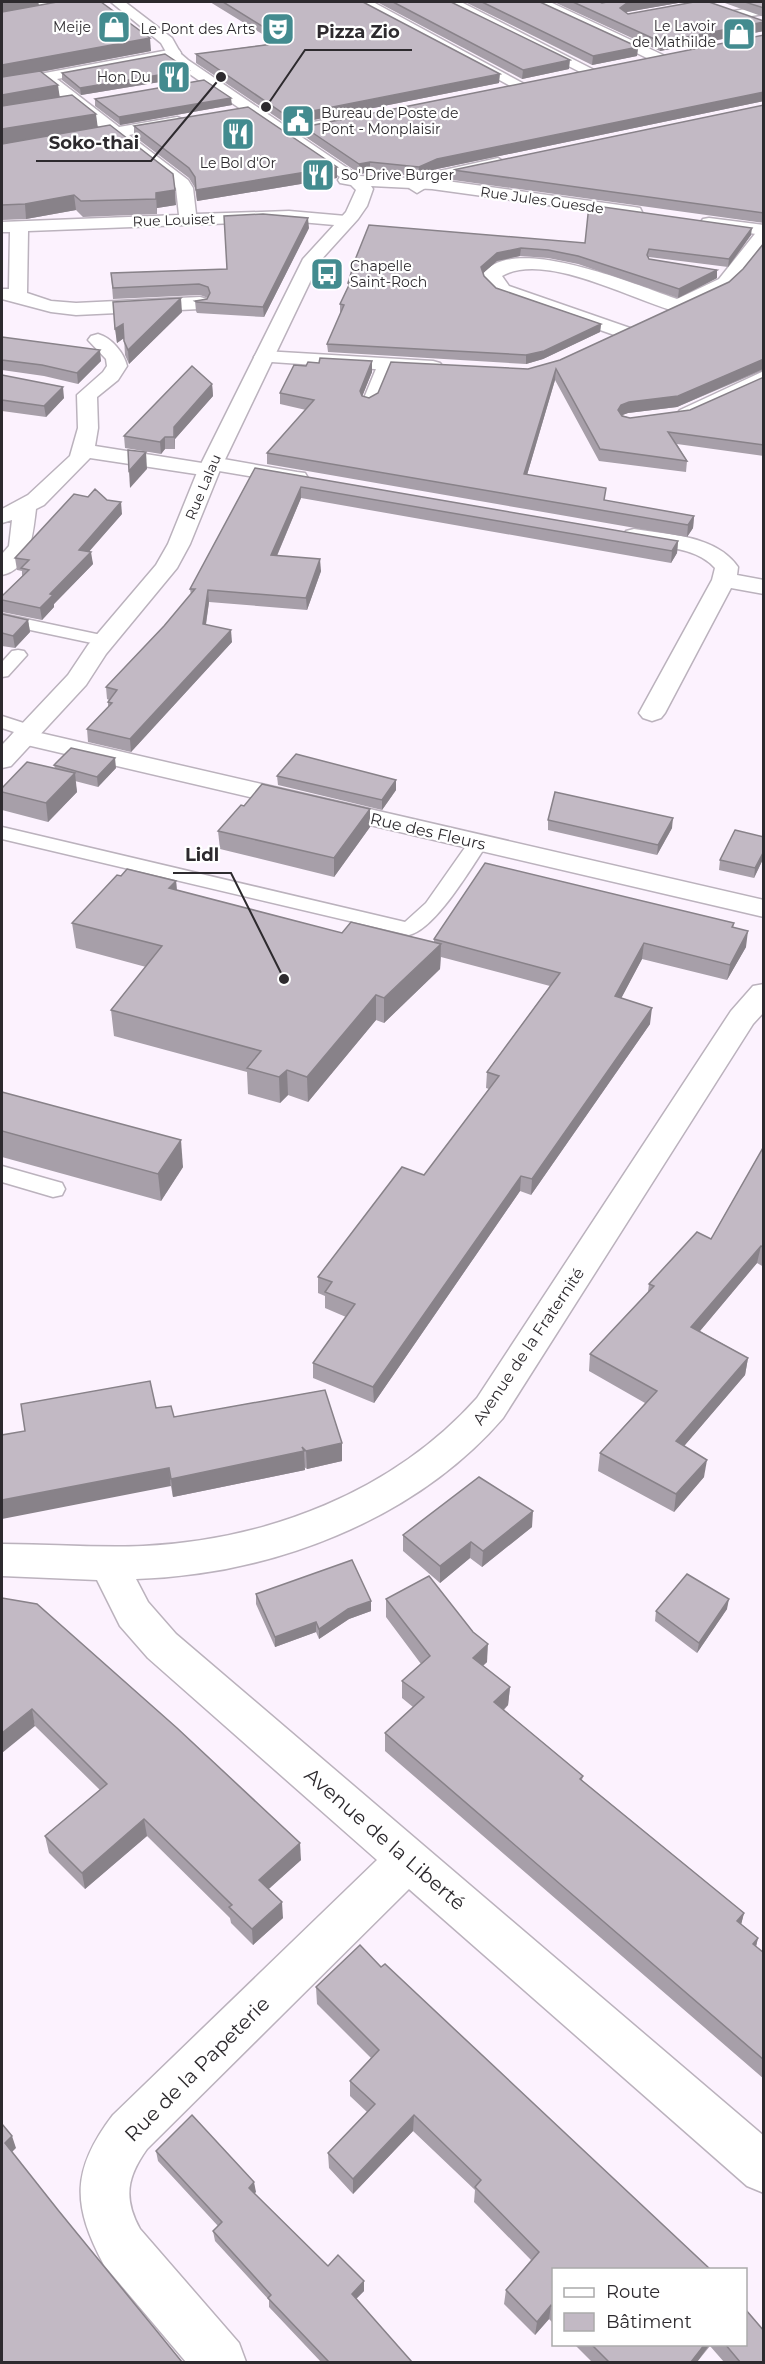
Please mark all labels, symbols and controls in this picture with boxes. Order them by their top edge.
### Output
shop icon: Meije [96,9,132,45]
theatre icon: Le Pont des Arts [260,11,296,47]
callout: Pizza Zio [305,14,412,50]
shop icon: Le Lavoir de Mathilde [721,16,757,52]
place label: Le Lavoir de Mathilde [632,17,716,51]
place label: Meije [53,18,91,36]
place label: Le Pont des Arts [140,20,255,38]
text: Pizza Zio [316,21,400,43]
restaurant icon: Hon Du [156,59,192,95]
place label: Hon Du [97,68,151,86]
public building icon: Bureau de Poste de Pont - Monplaisir [280,103,316,139]
place label: Bureau de Poste de Pont - Monplaisir [321,104,459,138]
restaurant icon: Le Bol d'Or [220,116,256,152]
callout: Soko-thai [36,125,151,161]
text: Soko-thai [49,132,139,154]
place label: Le Bol d'Or [200,154,277,172]
restaurant icon: So' Drive Burger [300,157,336,193]
place label: So' Drive Burger [341,166,454,184]
street label: Rue Jules Guesde [479,182,605,218]
street label: Rue Louiset [132,210,216,230]
bus stop icon: Chapelle Saint-Roch [309,256,345,292]
place label: Chapelle Saint-Roch [350,257,427,291]
street label: Rue Lalau [181,451,225,523]
street label: Rue des Fleurs [368,809,488,854]
callout: Lidl [173,837,231,873]
text: Lidl [185,844,219,866]
street label: Avenue de la Fraternité [469,1264,588,1428]
street label: Avenue de la Liberté [300,1763,470,1915]
street label: Rue de la Papeterie [120,1992,274,2146]
legend [552,2268,747,2346]
text: Route [606,2281,660,2303]
text: Bâtiment [606,2311,692,2333]

